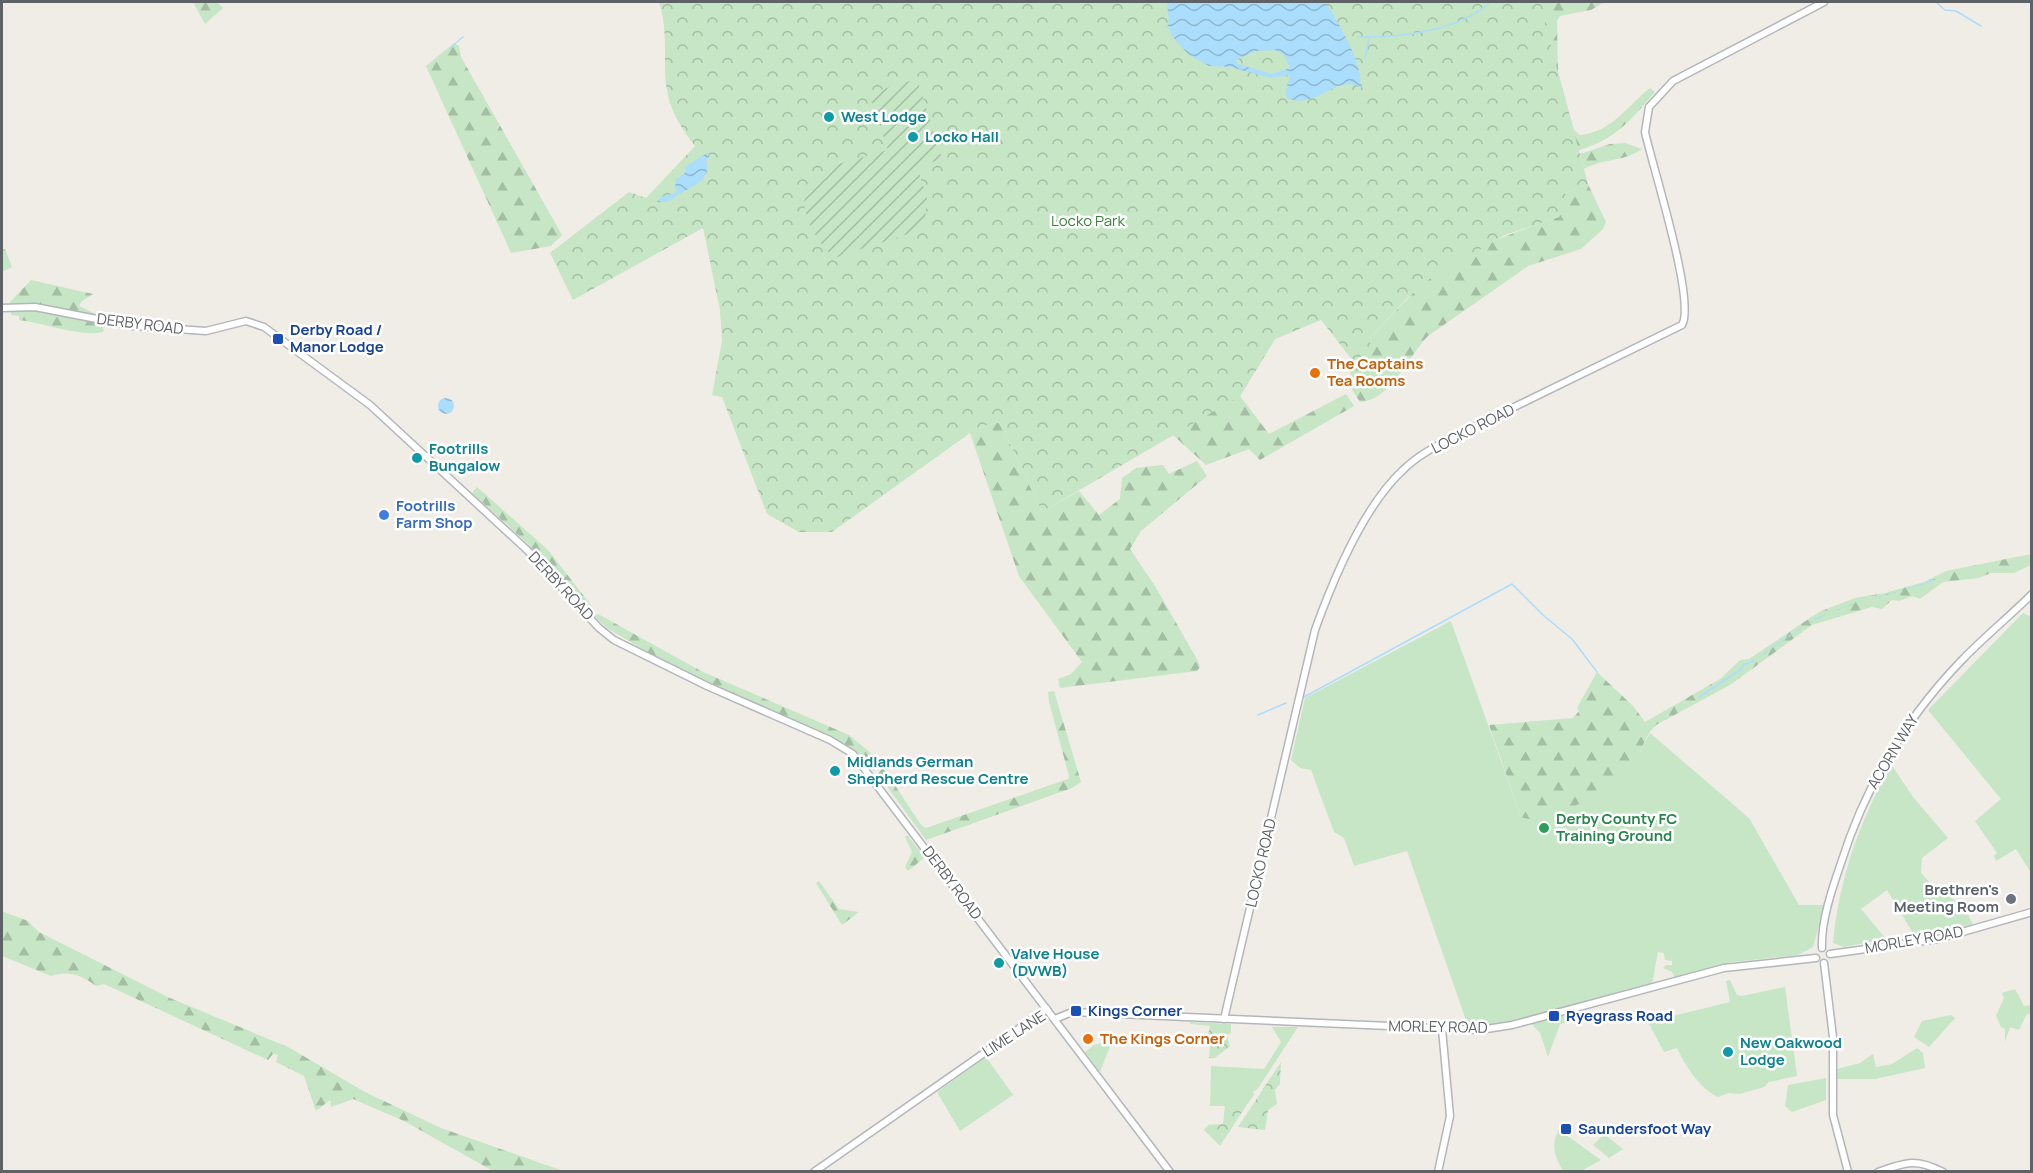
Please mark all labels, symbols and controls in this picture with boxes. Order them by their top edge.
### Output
place label: West Lodge [841,106,926,127]
marker: West Lodge [822,110,836,124]
place label: Locko Hall [925,126,999,147]
marker: Locko Hall [906,130,920,144]
park label: Locko Park [1051,210,1125,231]
street label: DERBY ROAD [96,308,185,339]
place label: Derby Road / Manor Lodge [290,319,384,357]
marker: Derby Road / Manor Lodge [271,332,285,346]
place label: The Captains Tea Rooms [1327,353,1423,391]
marker: The Captains Tea Rooms [1308,366,1322,380]
street label: LOCKO ROAD [1428,399,1518,459]
place label: Footrills Bungalow [429,438,500,476]
marker: Footrills Bungalow [410,451,424,465]
place label: Footrills Farm Shop [396,495,472,533]
marker: Footrills Farm Shop [377,508,391,522]
street label: DERBY ROAD [524,547,599,625]
street label: ACORN WAY [1862,710,1923,793]
place label: Midlands German Shepherd Rescue Centre [847,751,1029,789]
marker: Midlands German Shepherd Rescue Centre [828,764,842,778]
place label: Derby County FC Training Ground [1556,808,1677,846]
street label: LOCKO ROAD [1240,816,1281,909]
marker: Derby County FC Training Ground [1537,821,1551,835]
street label: DERBY ROAD [918,842,987,924]
place label: Brethren's Meeting Room [1894,879,1999,917]
marker: Brethren's Meeting Room [2004,892,2018,906]
street label: MORLEY ROAD [1863,921,1965,958]
place label: Valve House (DVWB) [1011,943,1099,981]
marker: Valve House (DVWB) [992,956,1006,970]
place label: Kings Corner [1088,1000,1182,1021]
marker: Kings Corner [1069,1004,1083,1018]
street label: LIME LANE [978,1005,1049,1062]
place label: Ryegrass Road [1566,1005,1673,1026]
marker: Ryegrass Road [1547,1009,1561,1023]
street label: MORLEY ROAD [1388,1015,1488,1038]
place label: The Kings Corner [1100,1028,1225,1049]
marker: The Kings Corner [1081,1032,1095,1046]
place label: New Oakwood Lodge [1740,1032,1842,1070]
marker: New Oakwood Lodge [1721,1045,1735,1059]
place label: Saundersfoot Way [1578,1118,1712,1139]
marker: Saundersfoot Way [1559,1122,1573,1136]

